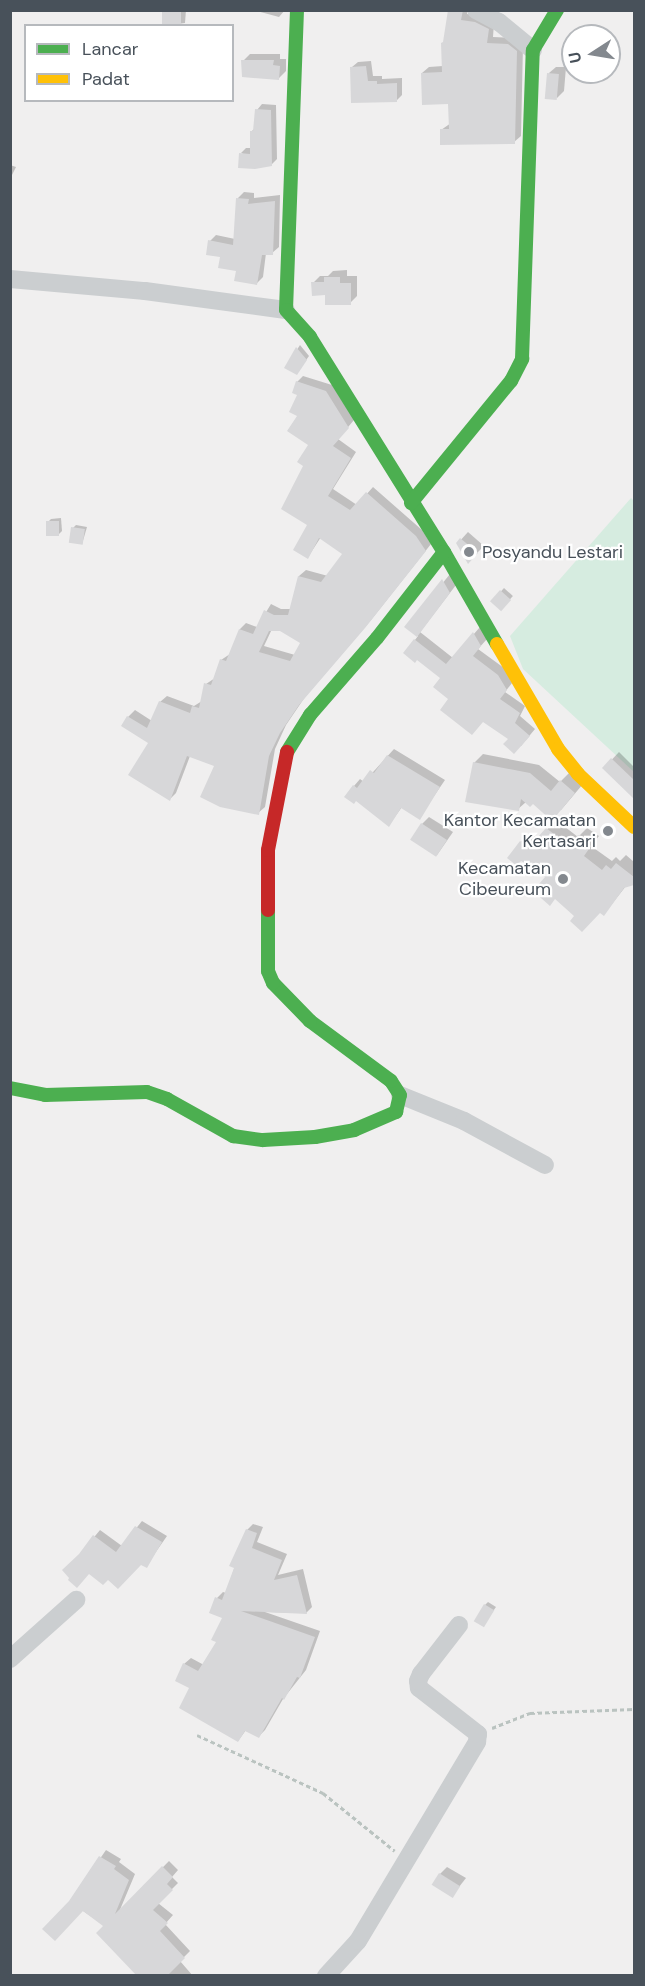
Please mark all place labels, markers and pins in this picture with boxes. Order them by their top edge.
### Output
place label: Posyandu Lestari [482,541,623,563]
marker: Posyandu Lestari [460,543,478,561]
place label: Kantor Kecamatan Kertasari [444,810,596,852]
marker: Kantor Kecamatan Kertasari [601,824,615,838]
place label: Kecamatan Cibeureum [458,858,551,900]
marker: Kecamatan Cibeureum [556,872,570,886]

